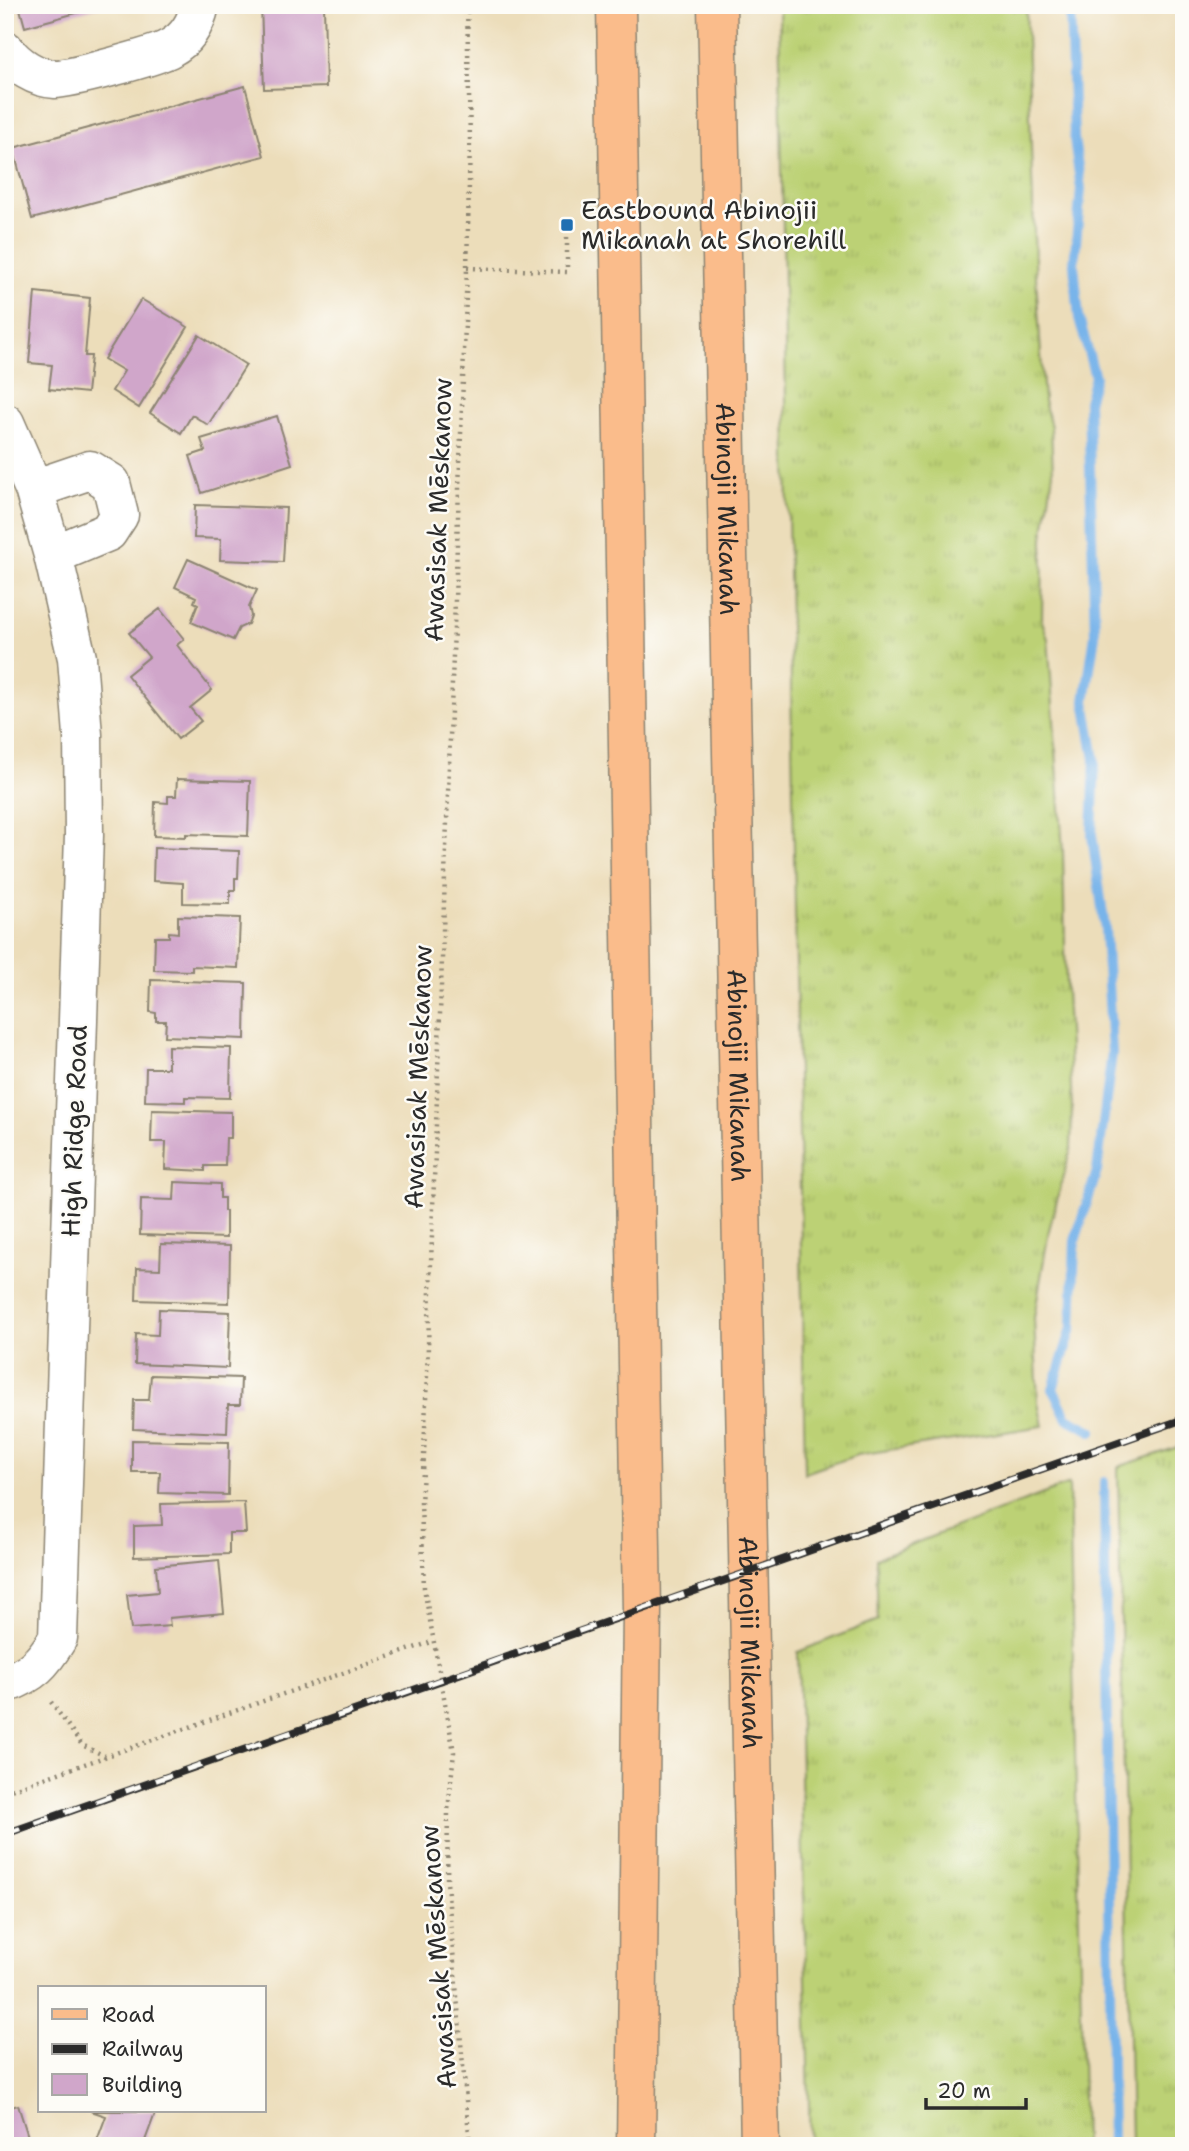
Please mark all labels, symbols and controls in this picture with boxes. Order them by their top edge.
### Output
place label: Eastbound Abinojii Mikanah at Shorehill [581,192,846,257]
marker: Eastbound Abinojii Mikanah at Shorehill [559,217,575,233]
street label: Awasisak Mēskanow [415,377,460,643]
street label: Abinojii Mikanah [708,402,747,616]
street label: Awasisak Mēskanow [395,944,440,1210]
street label: Abinojii Mikanah [719,969,759,1183]
street label: High Ridge Road [52,1024,95,1238]
street label: Abinojii Mikanah [731,1536,770,1750]
street label: Awasisak Mēskanow [411,1824,464,2090]
legend [38,1986,266,2112]
text: Road [102,2001,155,2029]
text: Railway [102,2035,184,2063]
scale bar [926,2067,1026,2111]
text: Building [102,2071,182,2099]
text: 20 m [937,2077,991,2105]

